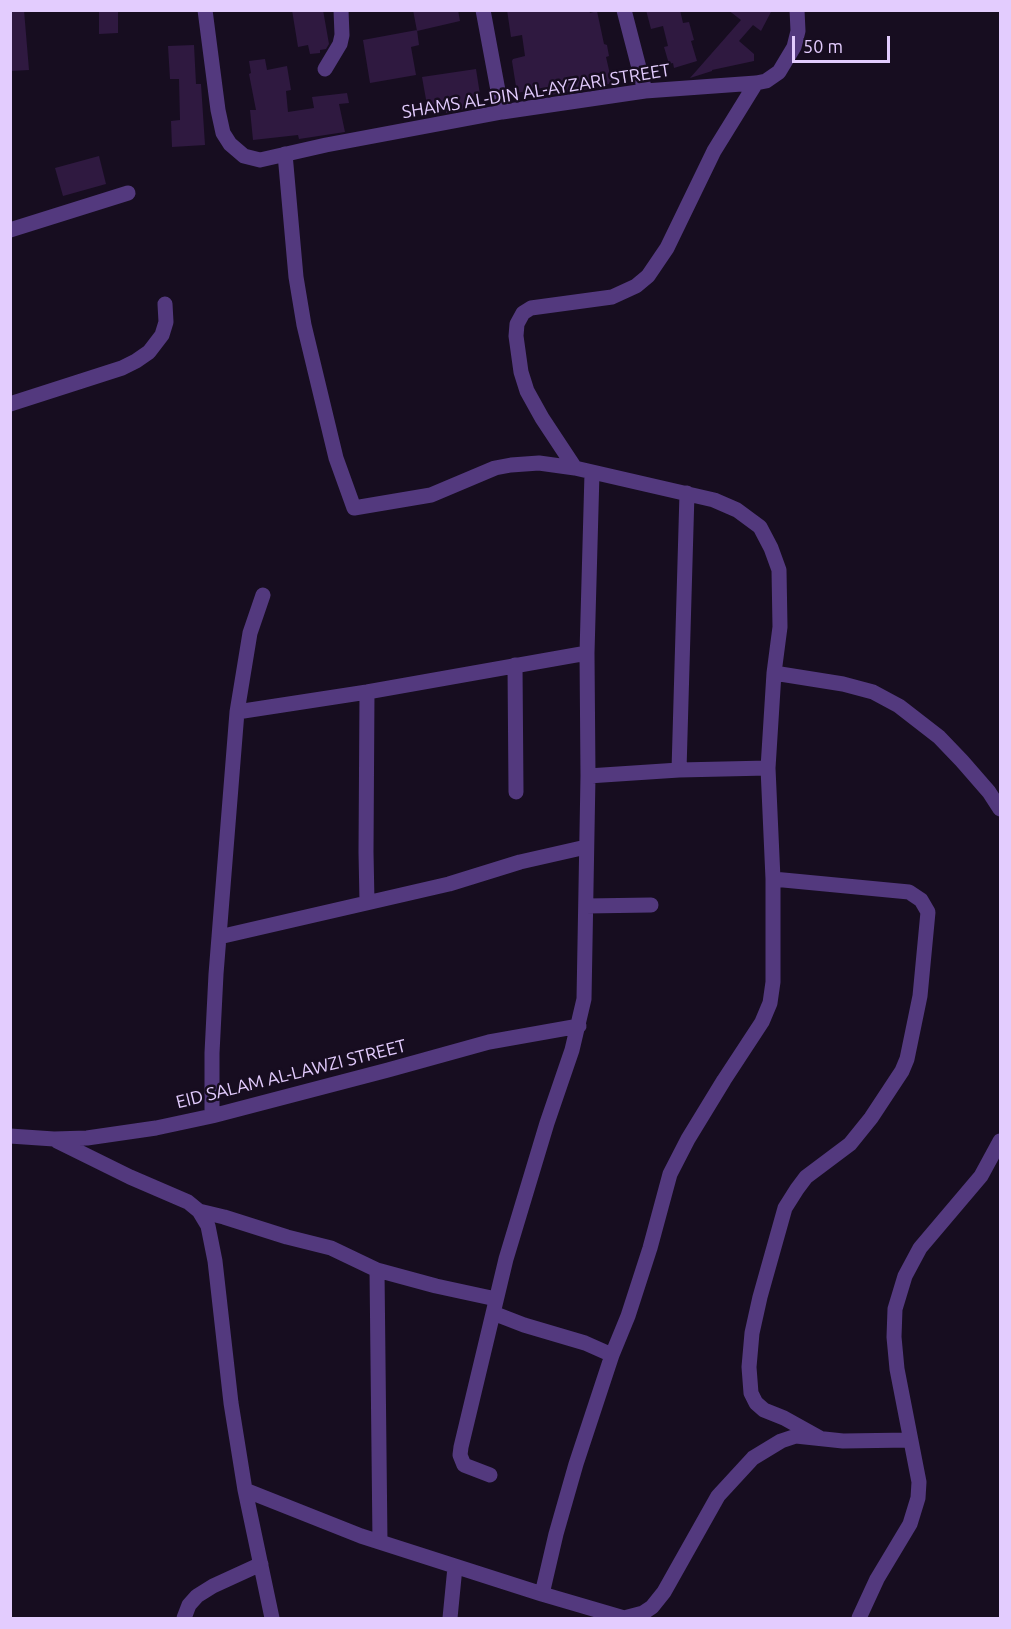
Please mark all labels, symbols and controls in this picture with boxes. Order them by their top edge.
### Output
scale bar [795,24,892,62]
text: 50 m [803,36,843,56]
street label: SHAMS AL-DIN AL-AYZARI STREET [400,59,672,123]
street label: EID SALAM AL-LAWZI STREET [174,1035,408,1113]

